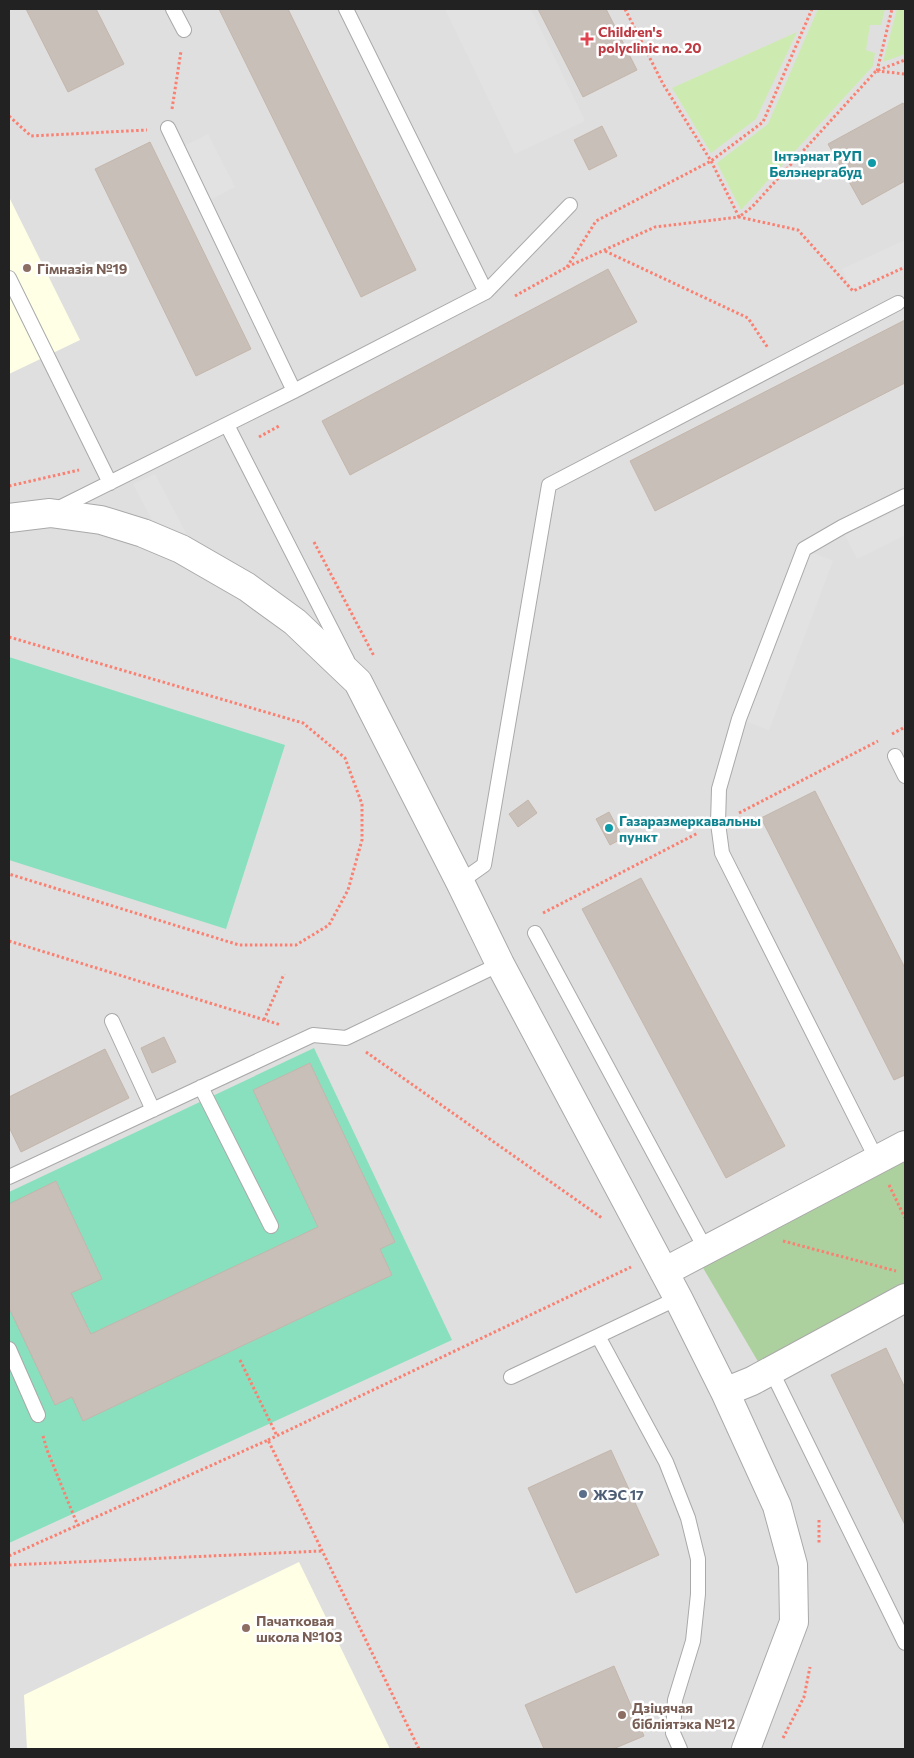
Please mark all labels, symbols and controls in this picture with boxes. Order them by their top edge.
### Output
place label: Children's polyclinic no. 20 [598,23,702,56]
marker: Children's polyclinic no. 20 [580,32,594,46]
place label: Інтэрнат РУП Белэнергабуд [769,147,862,180]
marker: Інтэрнат РУП Белэнергабуд [866,157,878,169]
place label: Гімназія №19 [37,260,128,277]
marker: Гімназія №19 [21,262,33,274]
place label: Газаразмеркавальны пункт [619,812,761,845]
marker: Газаразмеркавальны пункт [603,822,615,834]
place label: ЖЭС 17 [593,1486,644,1503]
marker: ЖЭС 17 [577,1488,589,1500]
place label: Пачатковая школа №103 [256,1612,342,1645]
marker: Пачатковая школа №103 [240,1622,252,1634]
place label: Дзіцячая бібліятэка №12 [632,1699,735,1732]
marker: Дзіцячая бібліятэка №12 [616,1709,628,1721]

